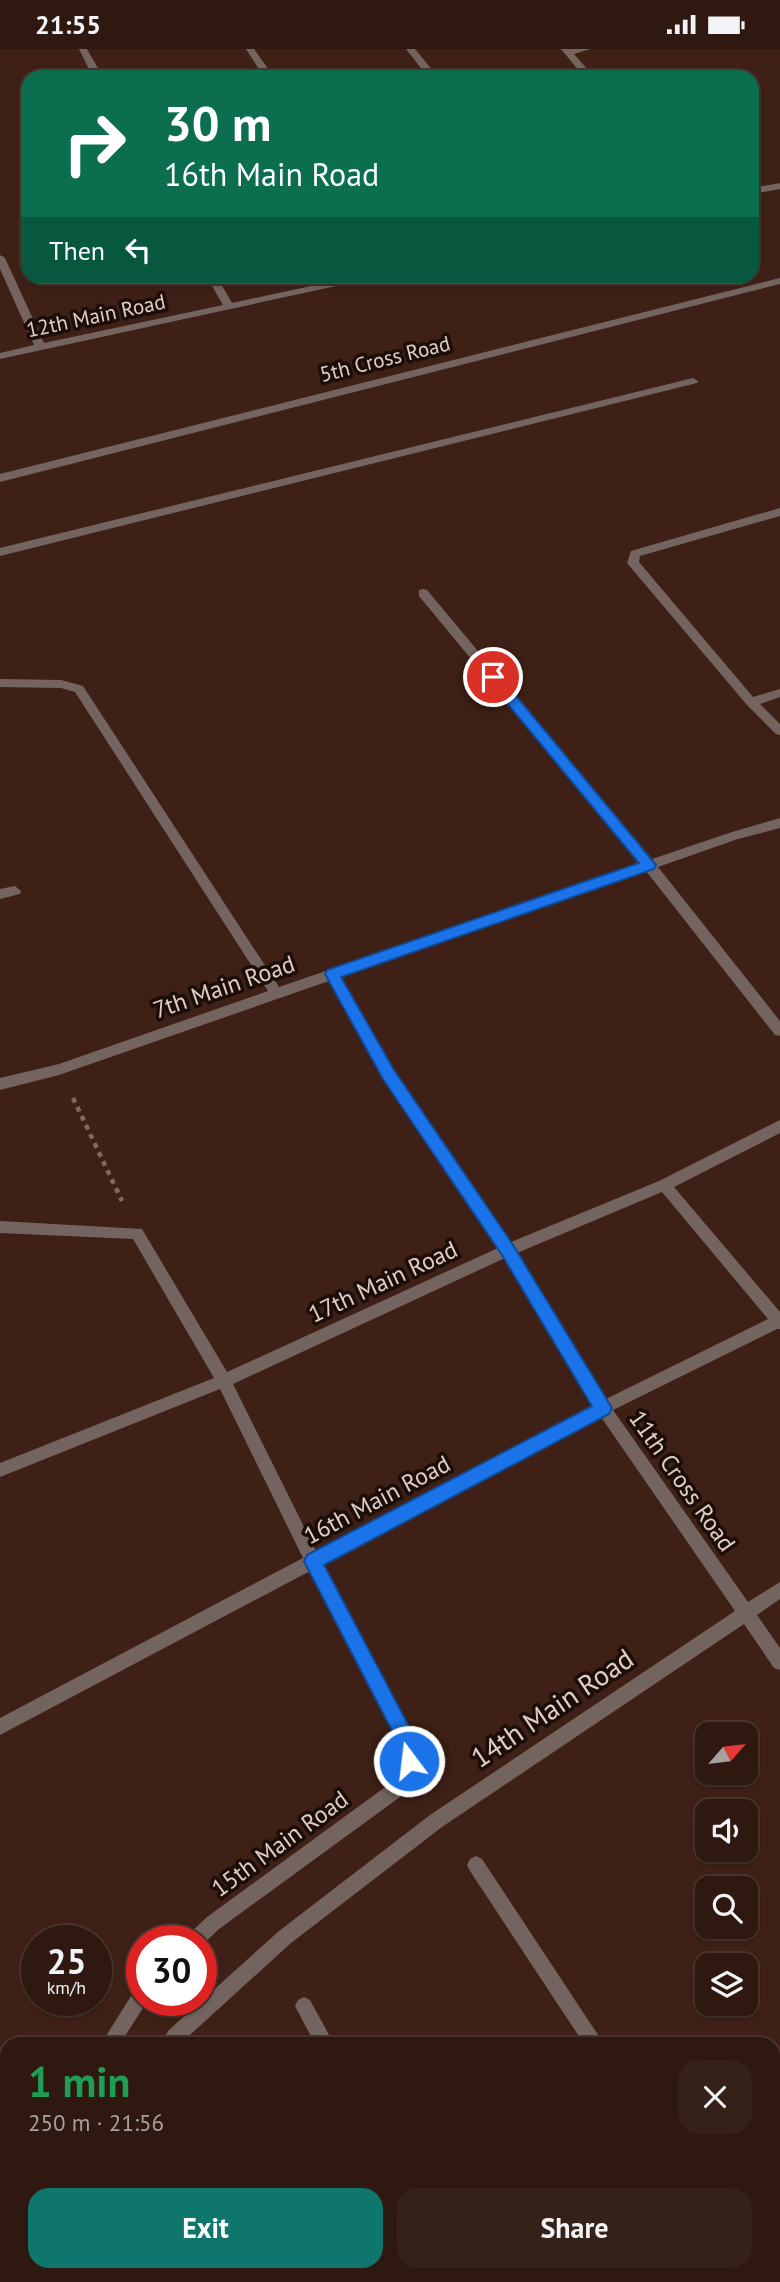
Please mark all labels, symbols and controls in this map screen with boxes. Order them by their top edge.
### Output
text: 21:55 [35,8,101,41]
text: 30 m [164,91,271,155]
icon: right [49,98,140,189]
text: 16th Main Road [164,153,379,195]
icon: left [119,231,157,269]
text: Then [49,234,105,267]
street label: 12th Main Road [24,288,168,343]
street label: 5th Cross Road [317,329,453,388]
pin [463,647,523,707]
icon: arrive [474,658,512,696]
street label: 7th Main Road [149,948,299,1025]
street label: 17th Main Road [303,1233,462,1330]
street label: 11th Cross Road [622,1404,743,1557]
street label: 16th Main Road [298,1448,455,1551]
street label: 14th Main Road [463,1640,640,1776]
north arrow [695,1722,758,1785]
map controls [695,1722,758,2016]
position arrow [372,1724,446,1798]
street label: 15th Main Road [205,1784,354,1904]
button: sound [695,1799,758,1862]
button: search [695,1876,758,1939]
speed limit sign: 30 [126,1925,217,2016]
text: 25 [47,1938,86,1984]
button: layers [695,1953,758,2016]
text: km/h [47,1976,86,1999]
text: 1 min [28,2054,130,2109]
button: close [678,2060,752,2134]
text: 250 m · 21:56 [28,2108,164,2137]
button: Exit [28,2188,383,2268]
button: Share [397,2188,752,2268]

